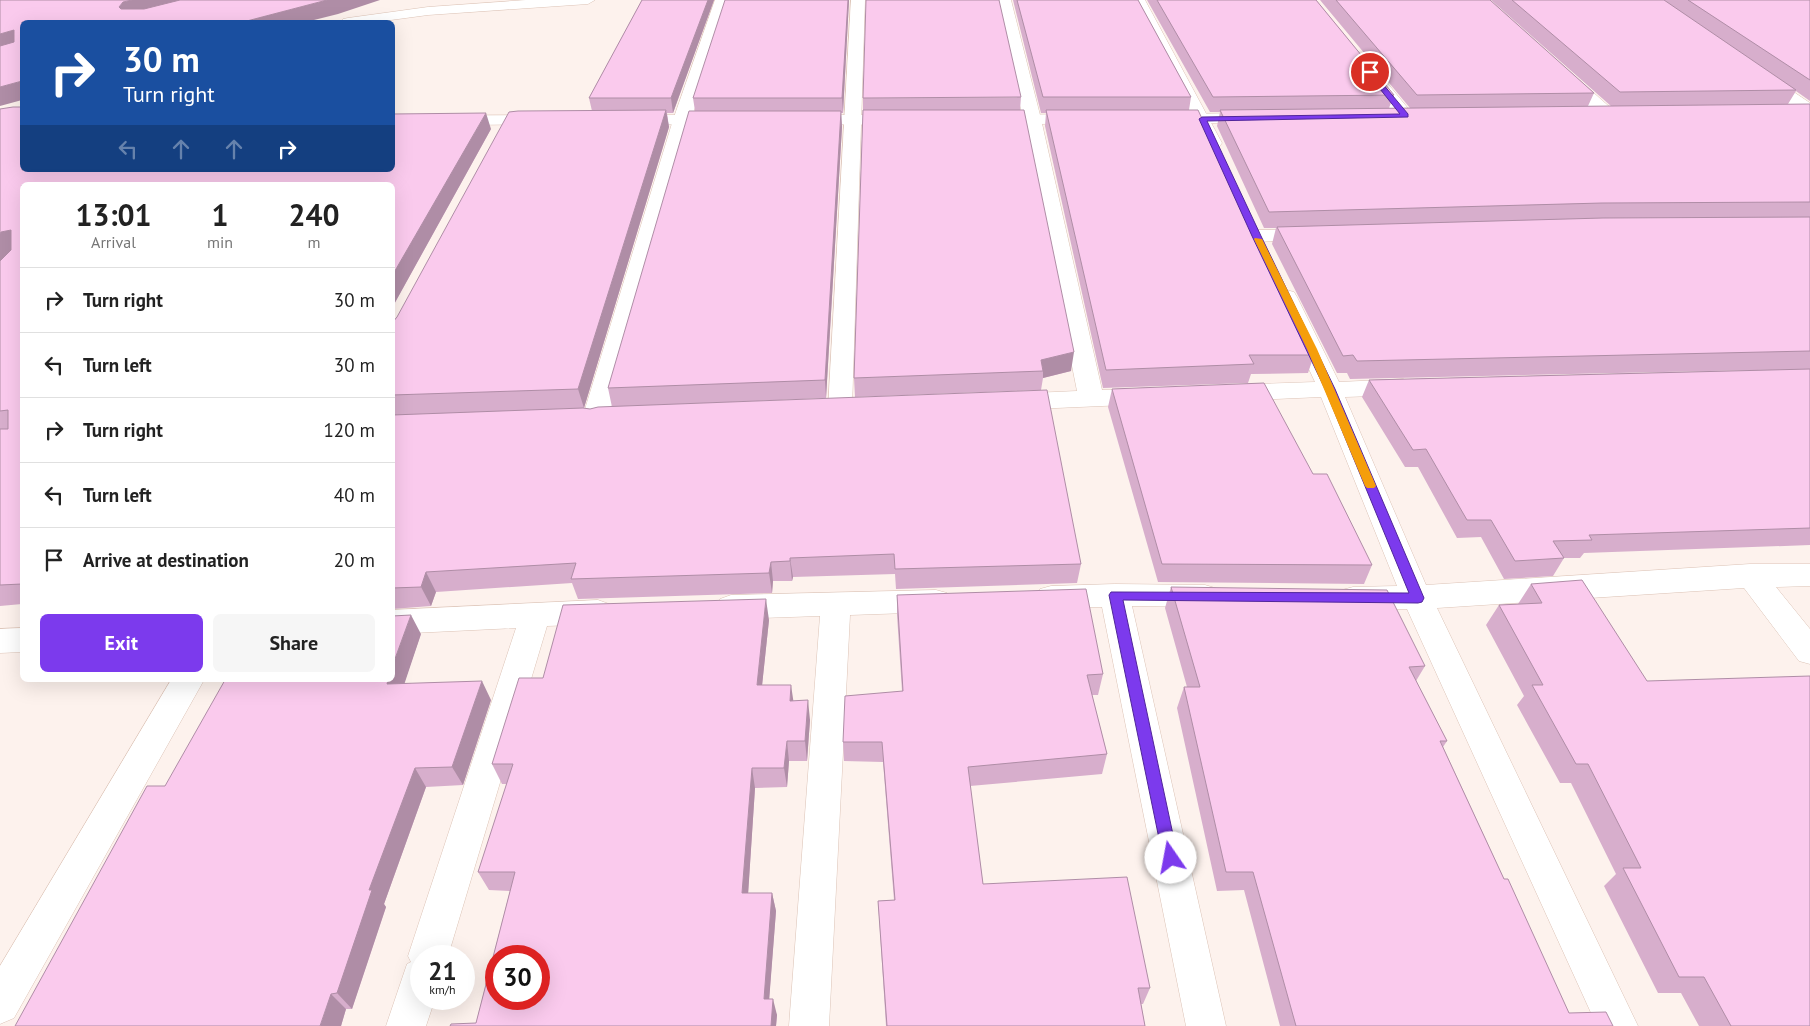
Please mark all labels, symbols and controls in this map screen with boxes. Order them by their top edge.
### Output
text: 30 m [123,36,200,82]
icon: right [40,40,105,105]
pin [1349,51,1391,93]
icon: arrive [1356,58,1384,86]
text: Turn right [123,80,215,108]
icon: left [114,135,142,163]
icon: ahead [167,135,195,163]
icon: ahead [220,135,248,163]
icon: right [273,135,301,163]
text: 13:01 [75,195,152,234]
text: 1 [212,195,229,234]
text: 240 [288,195,340,234]
text: Arrival [91,232,136,252]
text: min [207,232,233,252]
text: m [308,232,321,252]
icon: right [40,286,68,314]
text: Turn right [83,288,163,312]
text: 30 m [334,288,375,312]
icon: left [40,351,68,379]
text: Turn left [83,353,152,377]
text: 30 m [334,353,375,377]
icon: right [40,416,68,444]
text: Turn right [83,418,163,442]
text: 120 m [323,418,375,442]
icon: left [40,481,68,509]
text: Turn left [83,483,152,507]
text: 40 m [334,483,375,507]
icon: arrive [40,546,68,574]
text: Arrive at destination [83,548,249,572]
text: 20 m [334,548,375,572]
button: Exit [40,614,203,672]
button: Share [213,614,375,672]
position arrow [1144,831,1196,883]
speed limit sign: 30 [485,945,550,1010]
text: 21 [428,955,457,987]
text: km/h [429,982,456,997]

